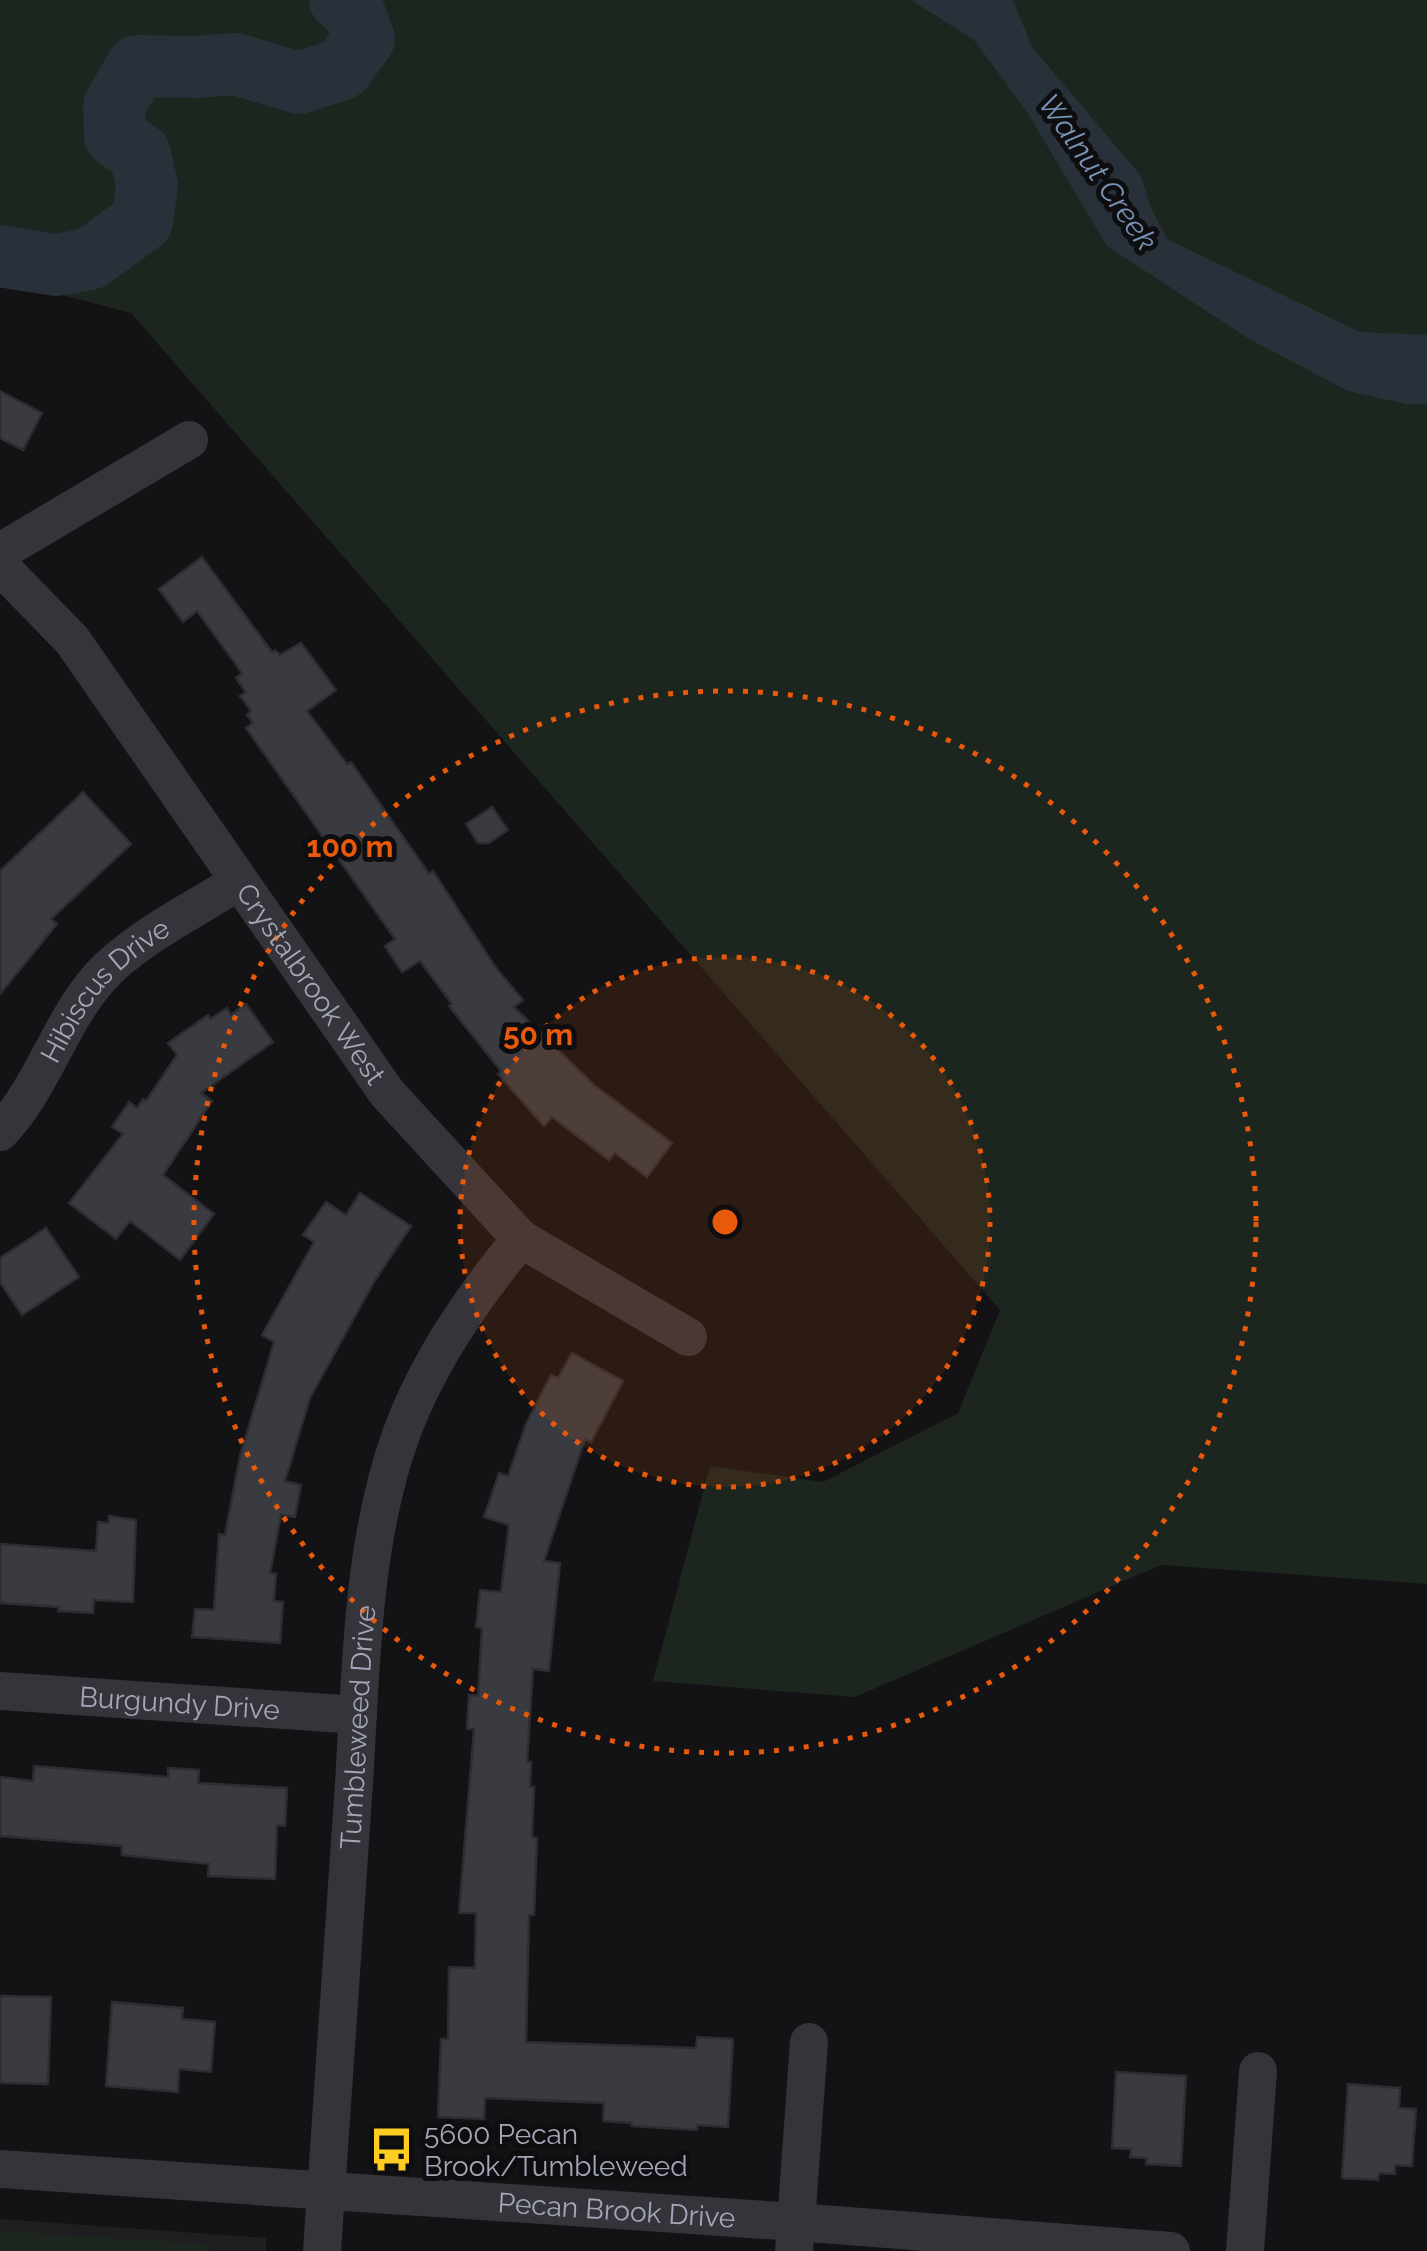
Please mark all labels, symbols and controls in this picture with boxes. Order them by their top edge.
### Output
water label: Walnut Creek [1031,87,1165,257]
text: 100 m [307,829,393,864]
street label: Crystalbrook West [230,877,393,1091]
street label: Hibiscus Drive [33,911,175,1068]
text: 50 m [503,1017,573,1052]
centre of rings [707,1204,743,1240]
street label: Tumbleweed Drive [333,1604,382,1850]
street label: Burgundy Drive [78,1680,281,1726]
place label: 5600 Pecan Brook/Tumbleweed [424,2118,688,2183]
bus stop icon: 5600 Pecan Brook/Tumbleweed [367,2126,415,2174]
street label: Pecan Brook Drive [497,2186,736,2234]

